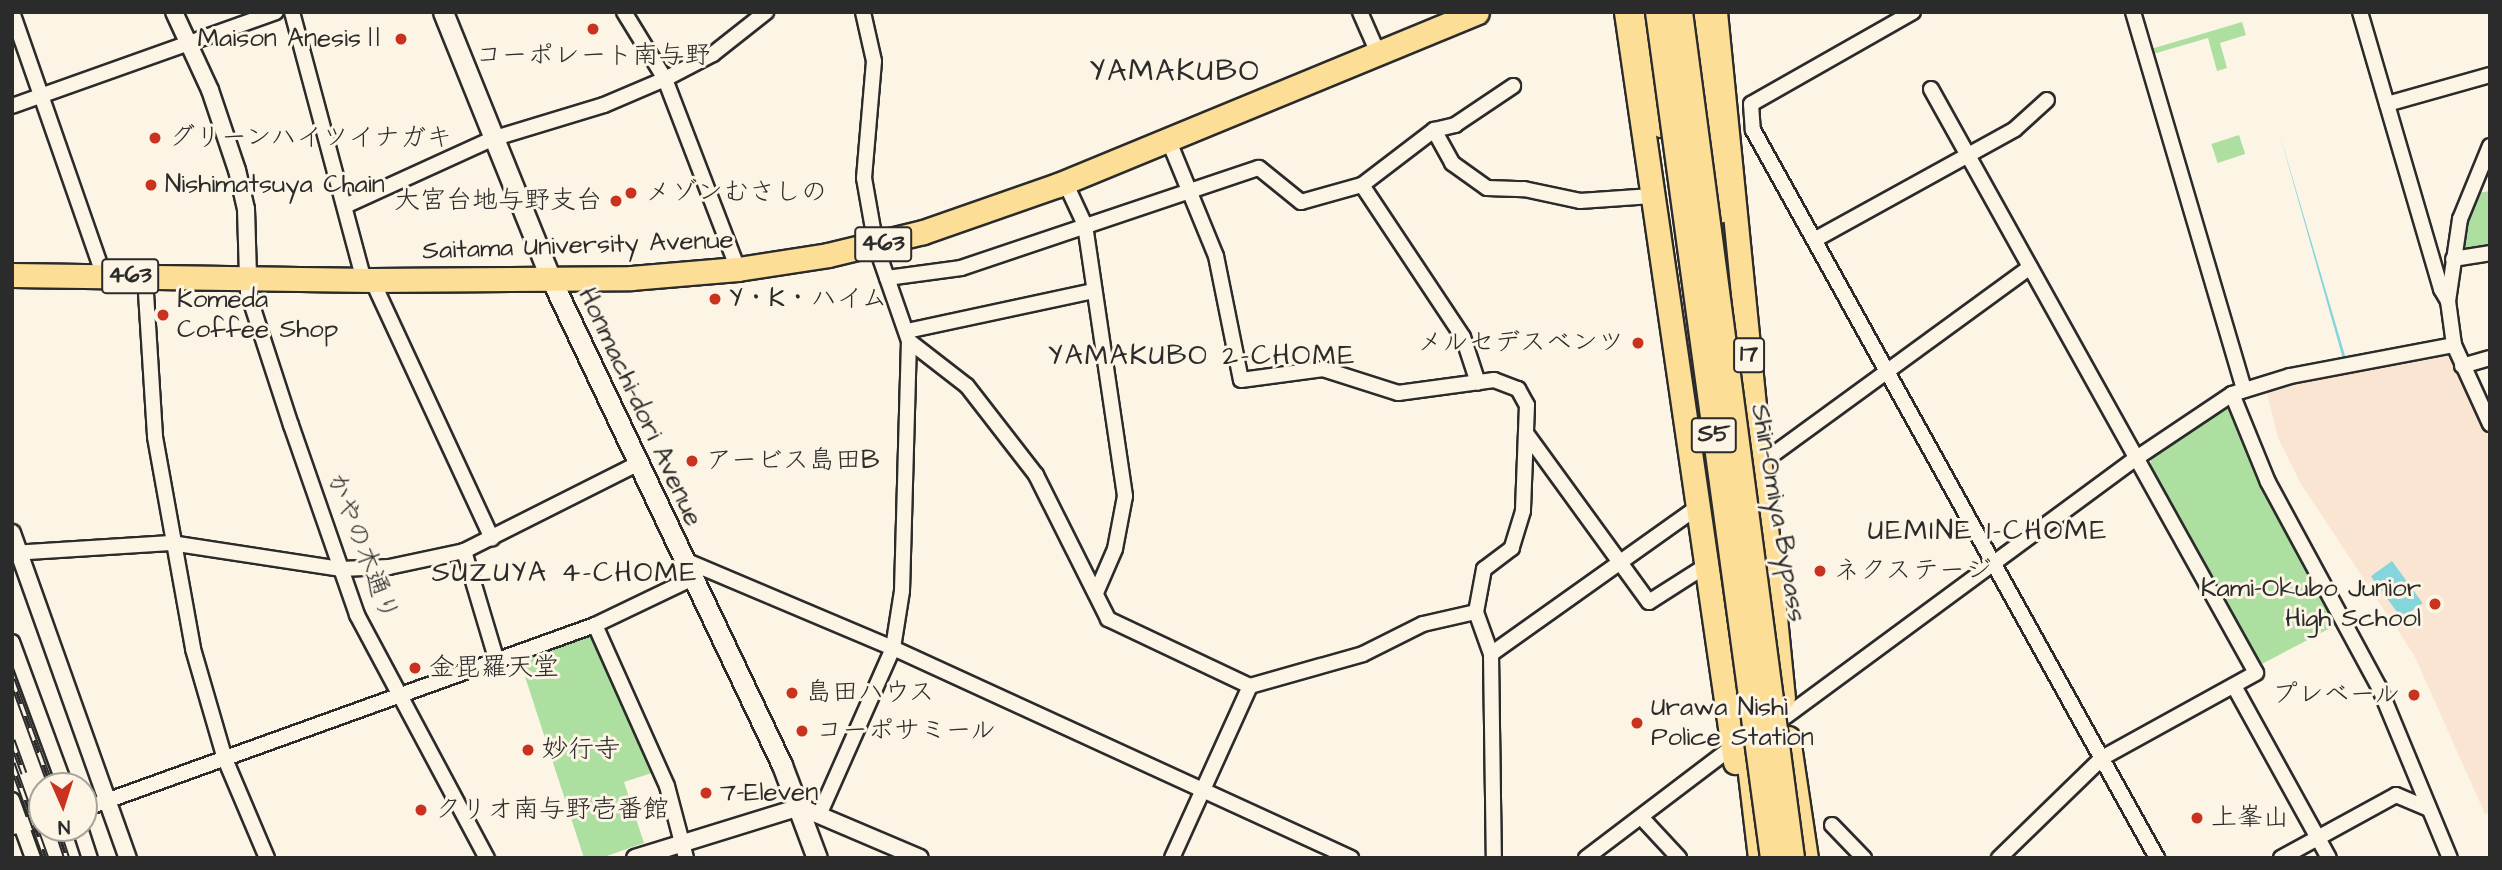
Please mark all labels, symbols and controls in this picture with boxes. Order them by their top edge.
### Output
marker: コーポレート南与野 [585,21,601,37]
place label: Maison AnesisⅡ [197,23,387,55]
marker: Maison AnesisⅡ [393,31,409,47]
place label: コーポレート南与野 [475,40,711,72]
district label: YAMAKUBO [1090,53,1260,89]
place label: グリーンハイツイナガキ [169,122,455,154]
marker: グリーンハイツイナガキ [147,130,163,146]
place label: Nishimatsuya Chain [165,169,385,201]
marker: Nishimatsuya Chain [143,177,159,193]
place label: メゾンむさしの [645,177,827,209]
place label: 大宮台地与野支台 [394,185,602,217]
marker: メゾンむさしの [623,185,639,201]
marker: 大宮台地与野支台 [608,193,624,209]
road number: 463 [853,224,913,264]
street label: Saitama University Avenue [422,225,734,267]
road number: 463 [100,256,160,296]
street label: Honmachi-dori Avenue [571,283,709,531]
place label: Y・K・ハイム [729,283,889,315]
place label: Komeda Coffee Shop [177,284,338,346]
marker: Y・K・ハイム [707,291,723,307]
marker: Komeda Coffee Shop [155,307,171,323]
place label: メルセデスベンツ [1416,327,1624,359]
road number: 17 [1732,334,1766,376]
marker: メルセデスベンツ [1630,335,1646,351]
district label: YAMAKUBO 2-CHOME [1050,339,1354,373]
street label: Shin-Omiya Bypass [1743,402,1813,624]
road number: S5 [1690,414,1738,456]
place label: アービス島田B [706,445,879,477]
marker: アービス島田B [684,453,700,469]
street label: かやの木通り [319,469,405,625]
district label: UEMINE 1-CHOME [1869,514,2107,548]
place label: ネクステージ [1834,555,1990,587]
district label: SUZUYA 4-CHOME [433,556,697,590]
marker: ネクステージ [1812,563,1828,579]
place label: Kami-Okubo Junior High School [2201,573,2421,634]
marker: Kami-Okubo Junior High School [2427,596,2443,612]
place label: 金毘羅天堂 [429,652,559,684]
marker: 金毘羅天堂 [407,660,423,676]
place label: 島田ハウス [806,677,936,709]
place label: プレベール [2270,679,2400,711]
marker: 島田ハウス [784,685,800,701]
marker: プレベール [2406,687,2422,703]
place label: Urawa Nishi Police Station [1651,692,1814,754]
place label: コーポサミール [816,715,997,747]
marker: Urawa Nishi Police Station [1629,715,1645,731]
marker: コーポサミール [794,723,810,739]
place label: 妙行寺 [542,734,620,766]
marker: 妙行寺 [520,742,536,758]
north arrow [28,772,98,842]
place label: 7-Eleven [720,777,818,809]
marker: 7-Eleven [698,785,714,801]
place label: クリオ南与野壱番館 [435,794,669,826]
marker: クリオ南与野壱番館 [413,802,429,818]
place label: 上峯山 [2211,802,2289,834]
marker: 上峯山 [2189,810,2205,826]
text: N [57,813,71,840]

